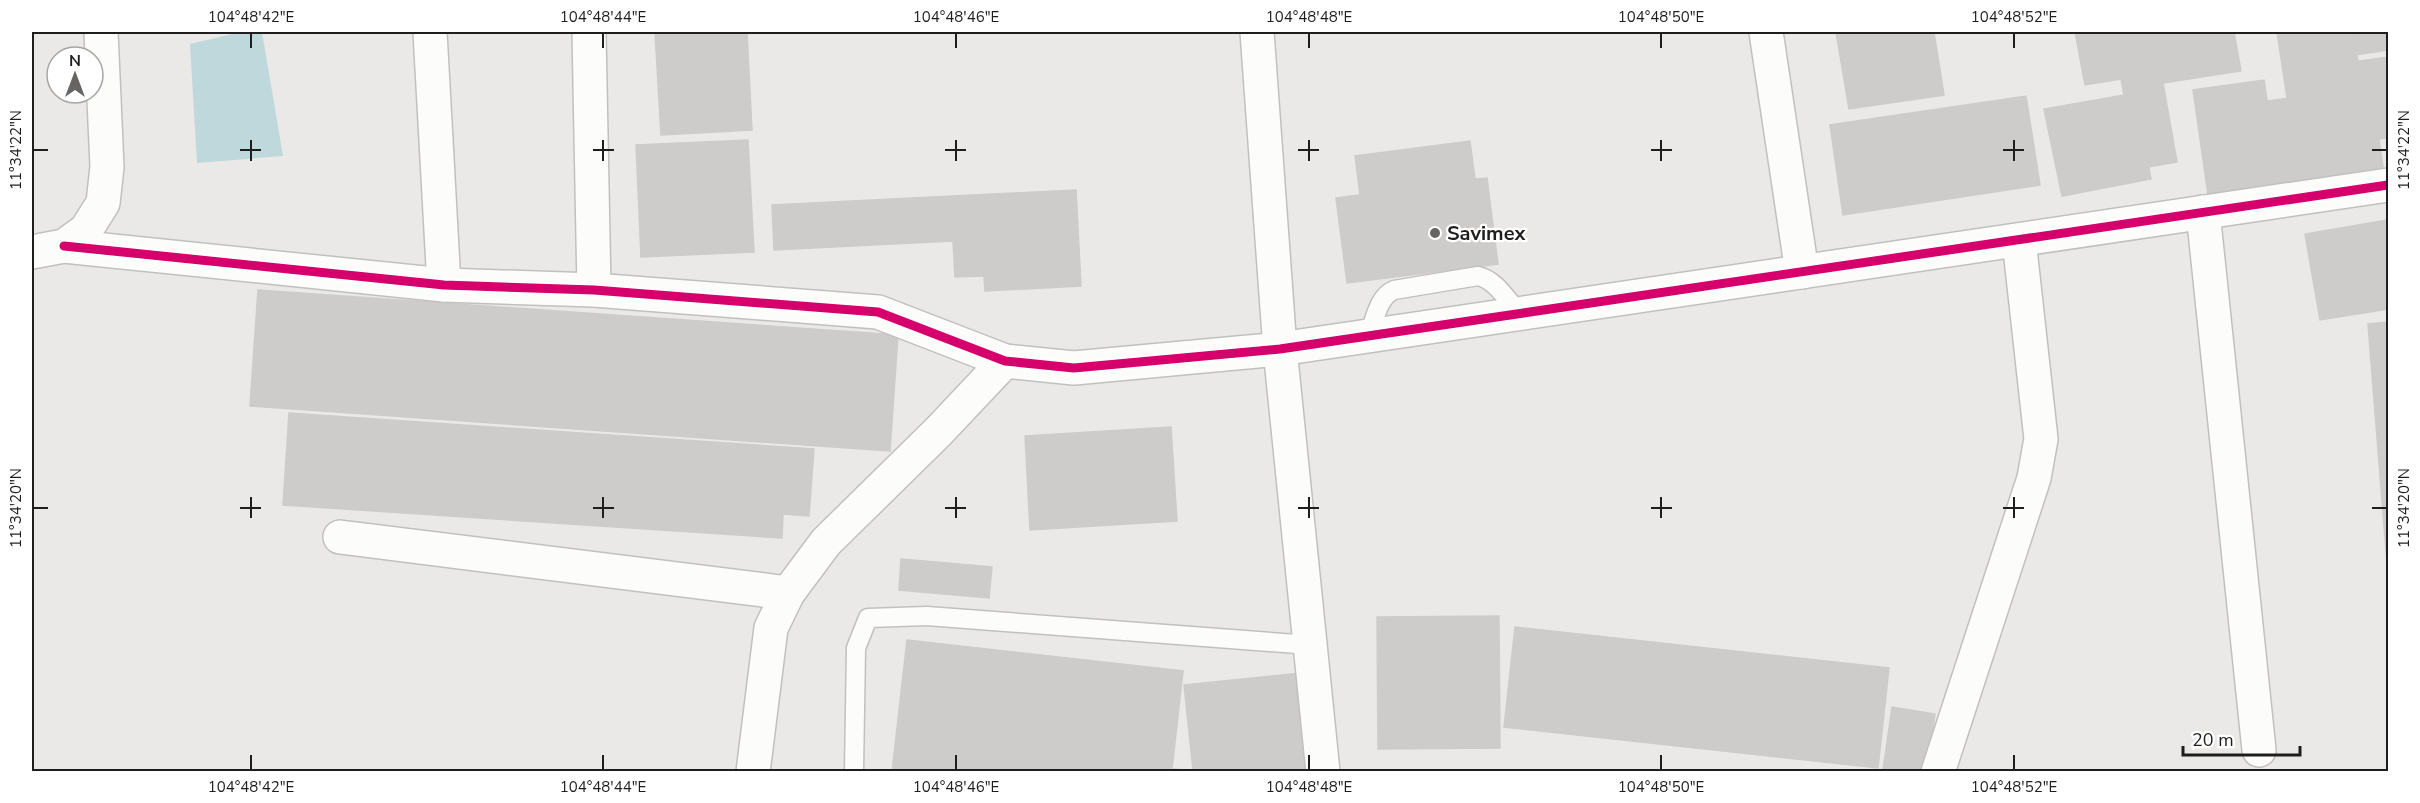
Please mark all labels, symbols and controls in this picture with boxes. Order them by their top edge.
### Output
text: 104°48'42"E [208,7,294,27]
text: 104°48'44"E [560,7,646,27]
text: 104°48'46"E [913,7,999,27]
text: 104°48'48"E [1266,7,1352,27]
text: 104°48'50"E [1618,7,1704,27]
text: 104°48'52"E [1971,7,2057,27]
north arrow [45,45,105,105]
text: N [69,50,81,72]
text: 11°34'22"N [6,110,26,190]
text: 11°34'22"N [2394,110,2414,190]
place label: Savimex [1447,220,1526,247]
marker: Savimex [1428,226,1442,240]
text: 11°34'20"N [6,468,26,548]
text: 11°34'20"N [2394,468,2414,548]
scale bar [2183,719,2300,757]
text: 20 m [2192,728,2234,752]
text: 104°48'42"E [208,777,294,797]
text: 104°48'44"E [560,777,646,797]
text: 104°48'46"E [913,777,999,797]
text: 104°48'48"E [1266,777,1352,797]
text: 104°48'50"E [1618,777,1704,797]
text: 104°48'52"E [1971,777,2057,797]

